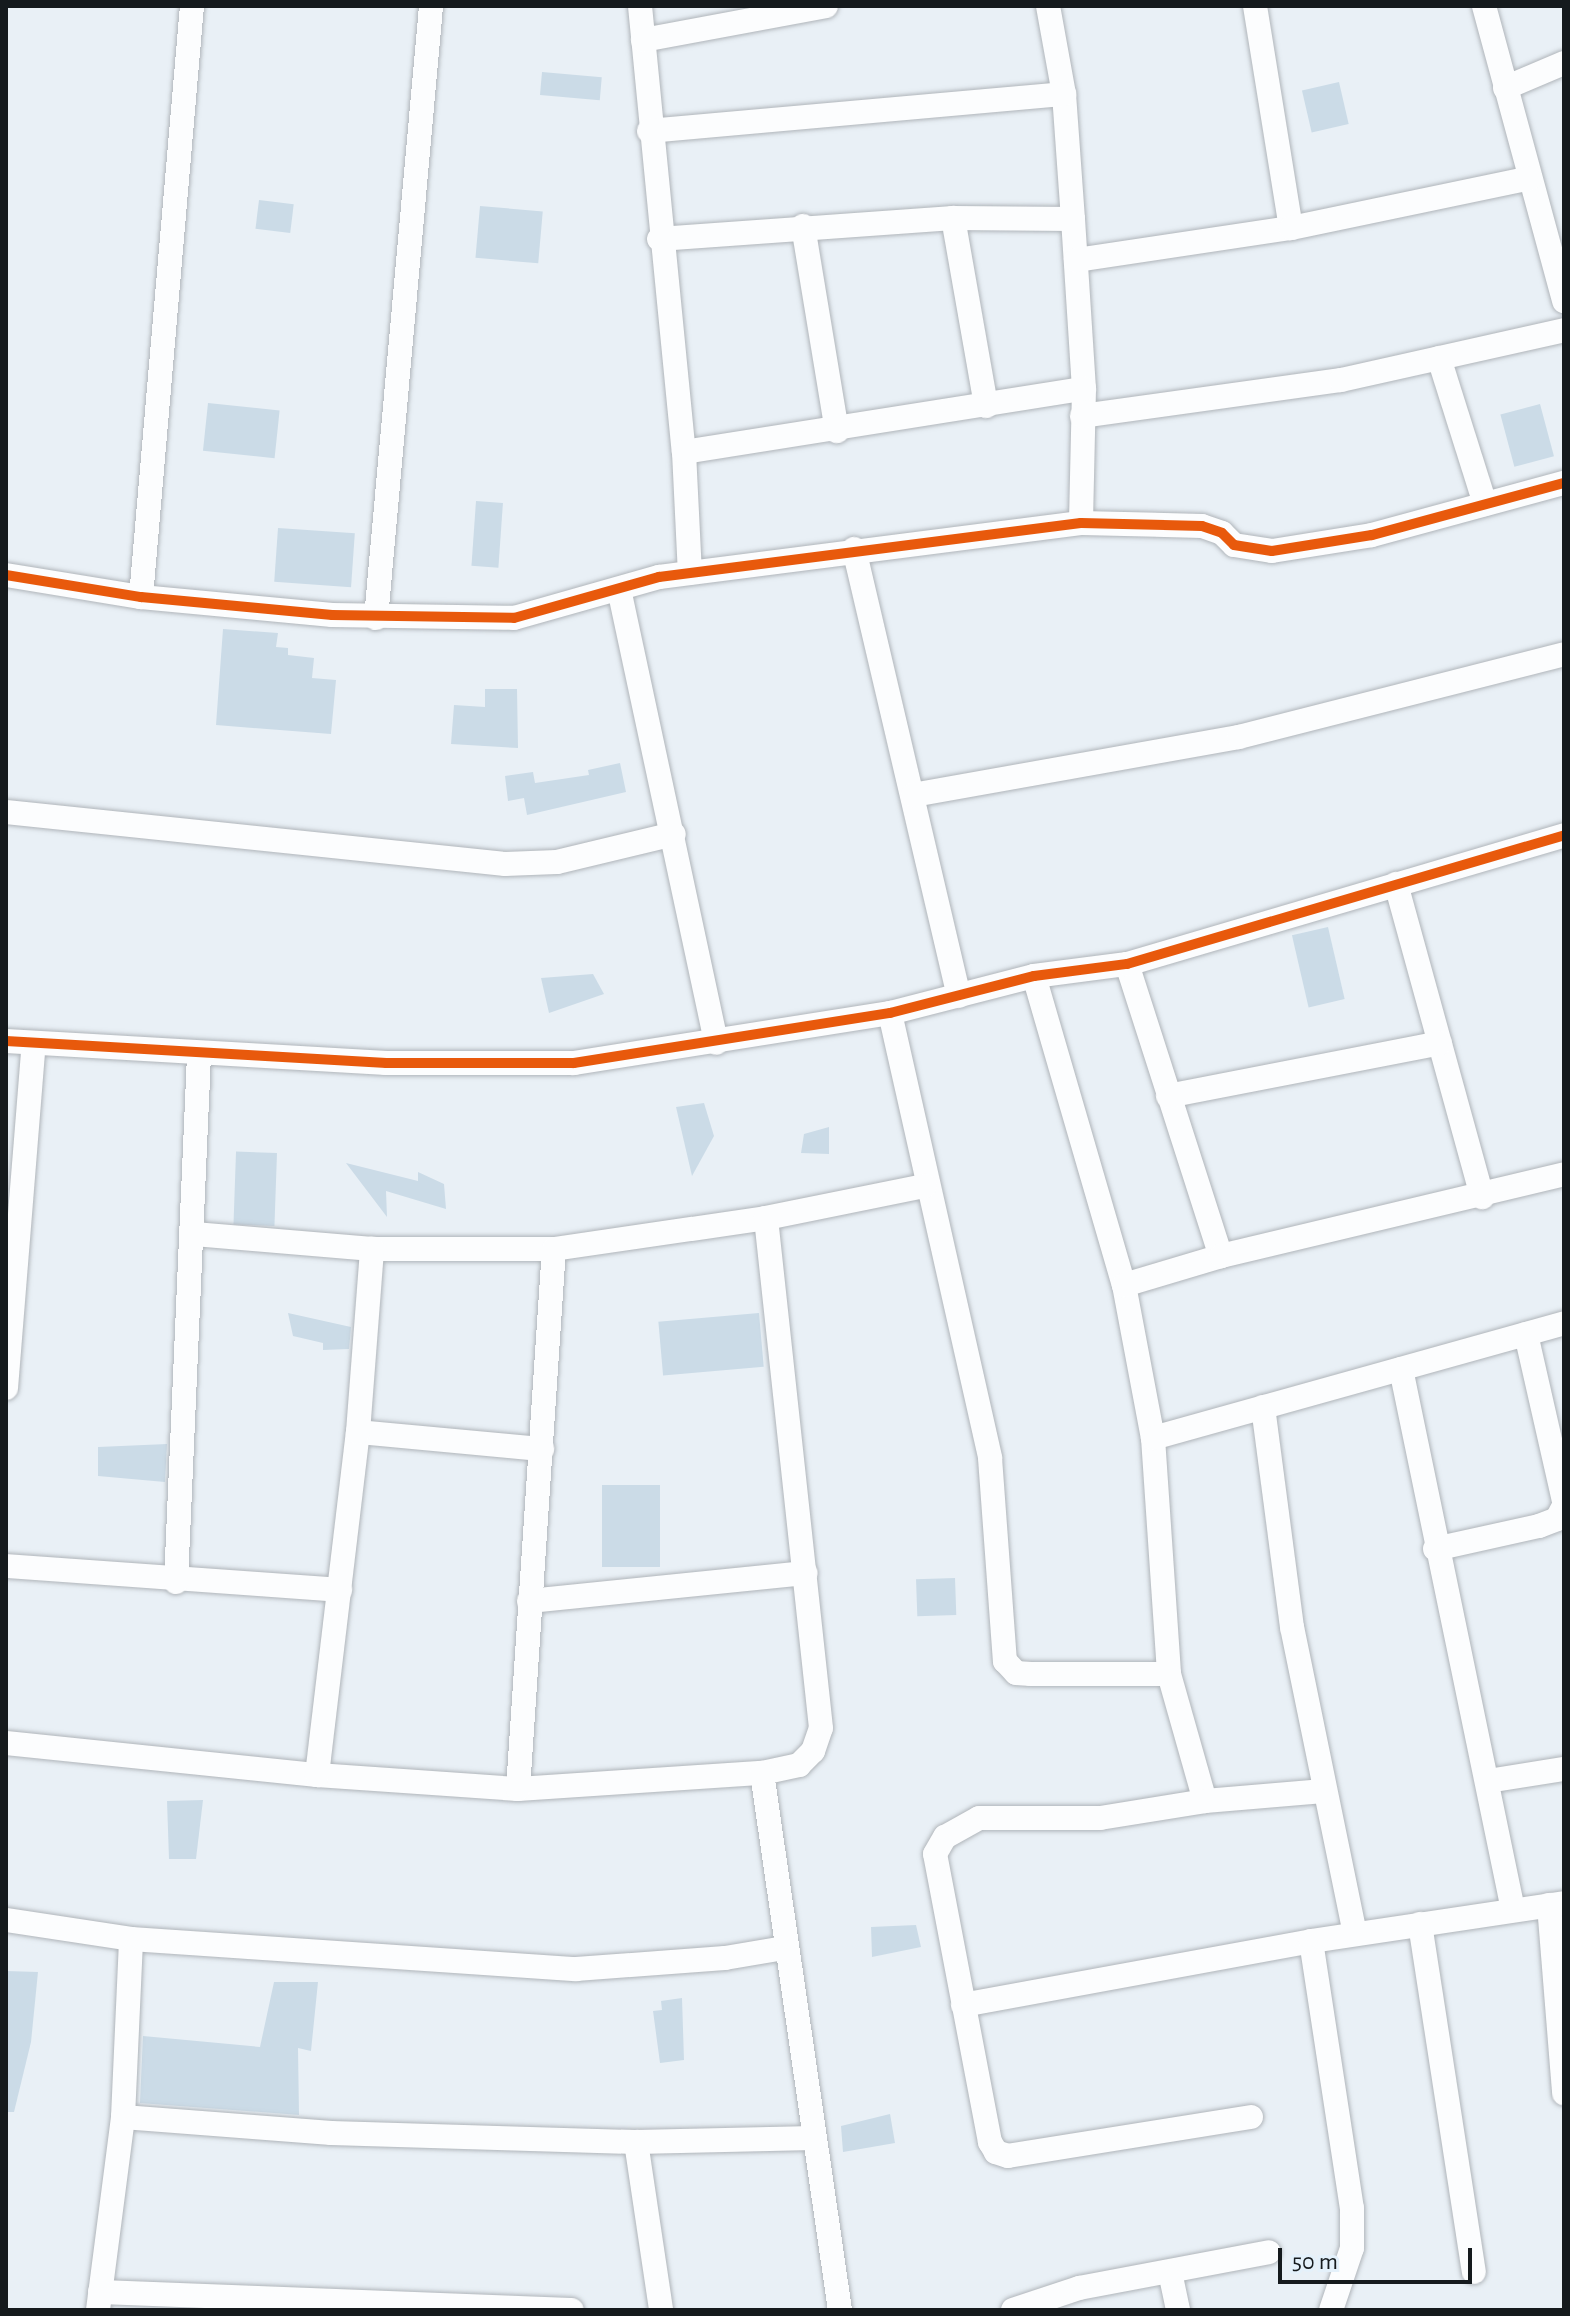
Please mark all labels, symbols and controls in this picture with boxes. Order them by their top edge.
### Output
scale bar [1282,2232,1476,2282]
text: 50 m [1292,2250,1338,2274]

